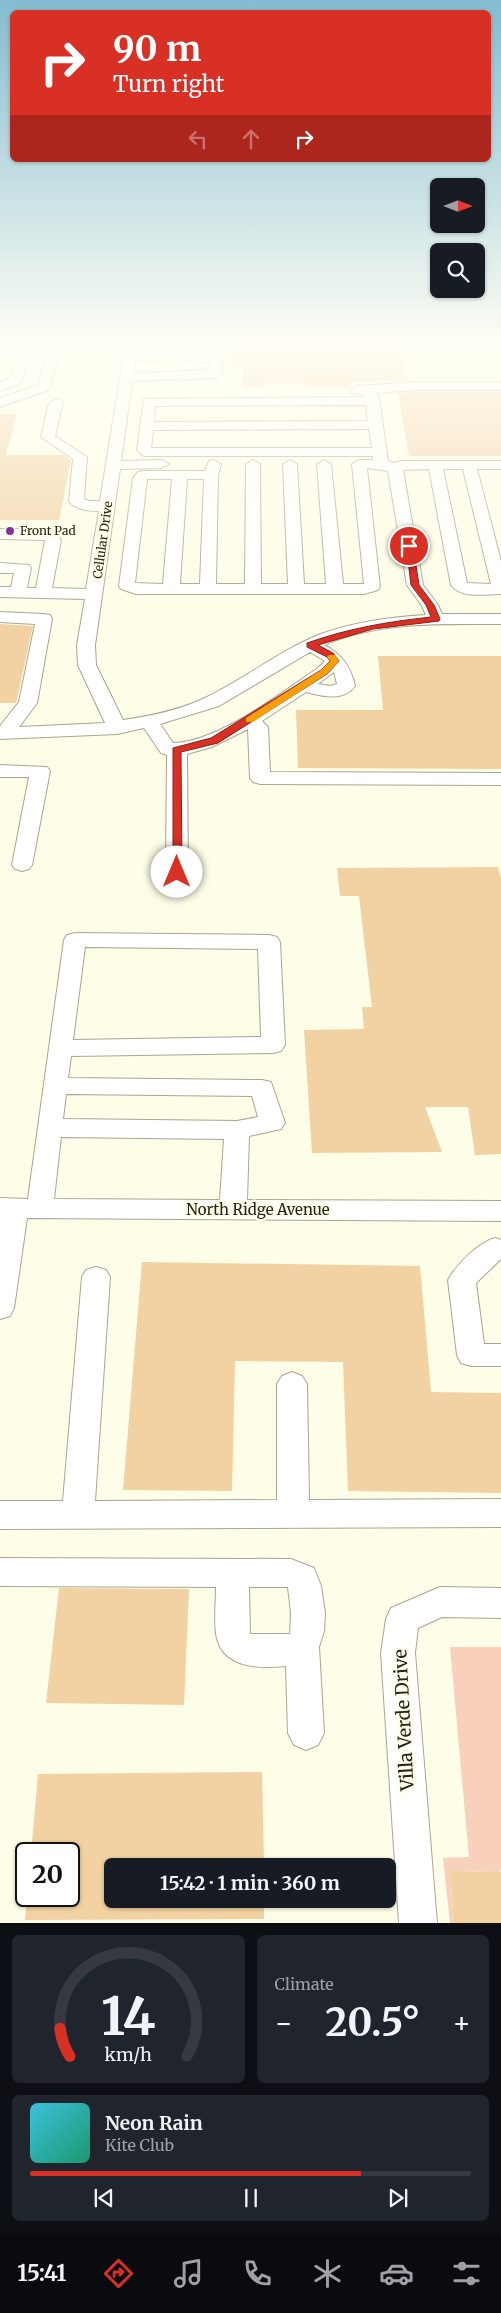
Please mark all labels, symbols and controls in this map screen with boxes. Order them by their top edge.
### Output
text: 90 m [113,27,201,71]
icon: right [30,30,95,95]
text: Turn right [113,70,224,98]
icon: left [184,125,212,153]
icon: ahead [237,125,265,153]
icon: right [290,125,318,153]
north arrow [430,178,485,232]
map controls [430,178,485,298]
button: search [430,243,485,298]
street label: Cellular Drive [90,500,115,580]
place label: Front Pad [20,523,76,538]
marker: Front Pad [4,525,16,537]
pin [388,525,430,567]
icon: arrive [395,532,423,560]
position arrow [150,845,202,897]
street label: North Ridge Avenue [186,1200,330,1219]
street label: Villa Verde Drive [388,1649,419,1793]
speed limit sign: 20 [15,1842,80,1907]
text: 15:42 · 1 min · 360 m [160,1871,340,1895]
text: Climate [275,1974,334,1994]
text: 14 [101,1984,155,2049]
text: 20.5° [325,1999,420,2046]
text: − [275,2005,293,2041]
text: + [452,2005,471,2041]
text: km/h [105,2043,152,2066]
text: Neon Rain [105,2111,203,2135]
text: Kite Club [105,2135,174,2155]
icon: previous [90,2184,118,2212]
icon: pause [237,2184,265,2212]
icon: next [384,2184,412,2212]
icon: directions [101,2256,136,2291]
icon: music [171,2256,206,2291]
icon: phone [240,2256,275,2291]
icon: climate [310,2256,345,2291]
icon: car [379,2256,414,2291]
icon: filters [449,2256,484,2291]
text: 15:41 [17,2259,67,2287]

